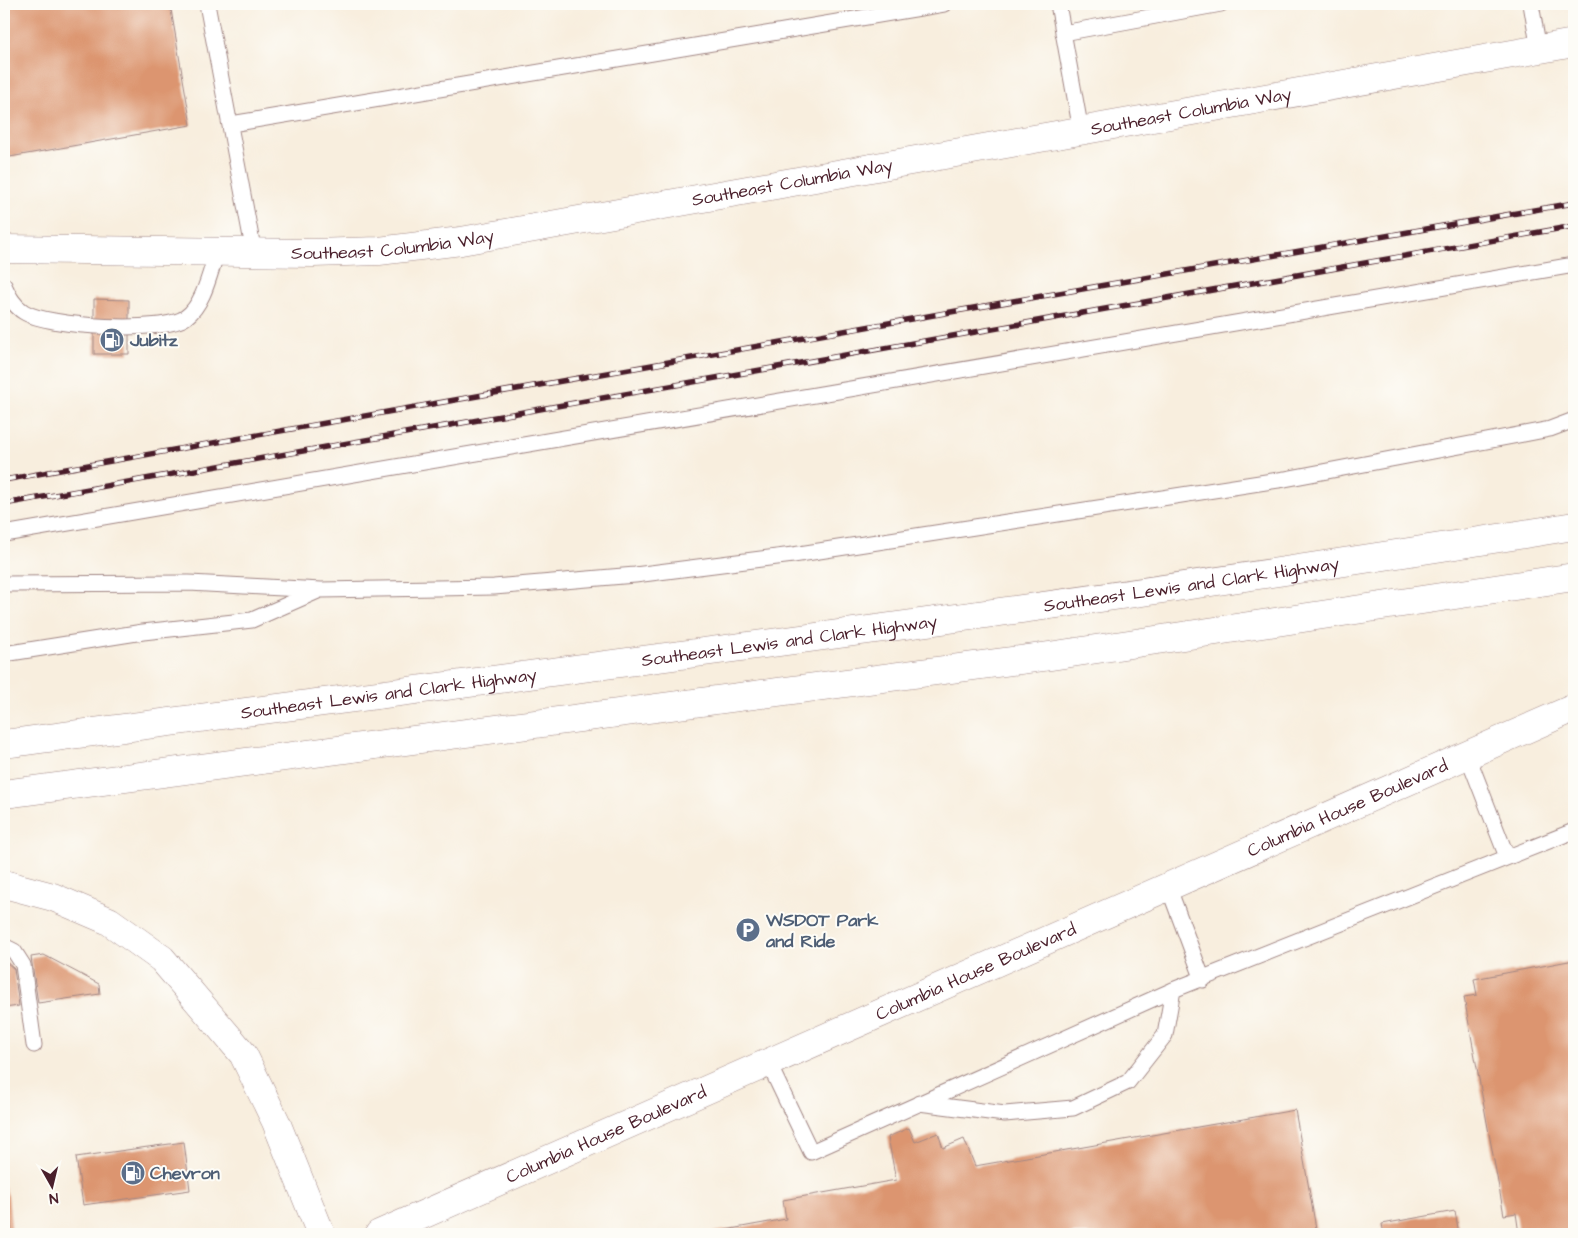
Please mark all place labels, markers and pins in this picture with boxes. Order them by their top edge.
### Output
fuel station icon: Jubitz [99,327,125,353]
place label: Jubitz [129,328,179,353]
place label: WSDOT Park and Ride [765,908,879,954]
parking icon: WSDOT Park and Ride [735,917,761,943]
fuel station icon: Chevron [120,1160,146,1186]
place label: Chevron [150,1161,220,1186]

